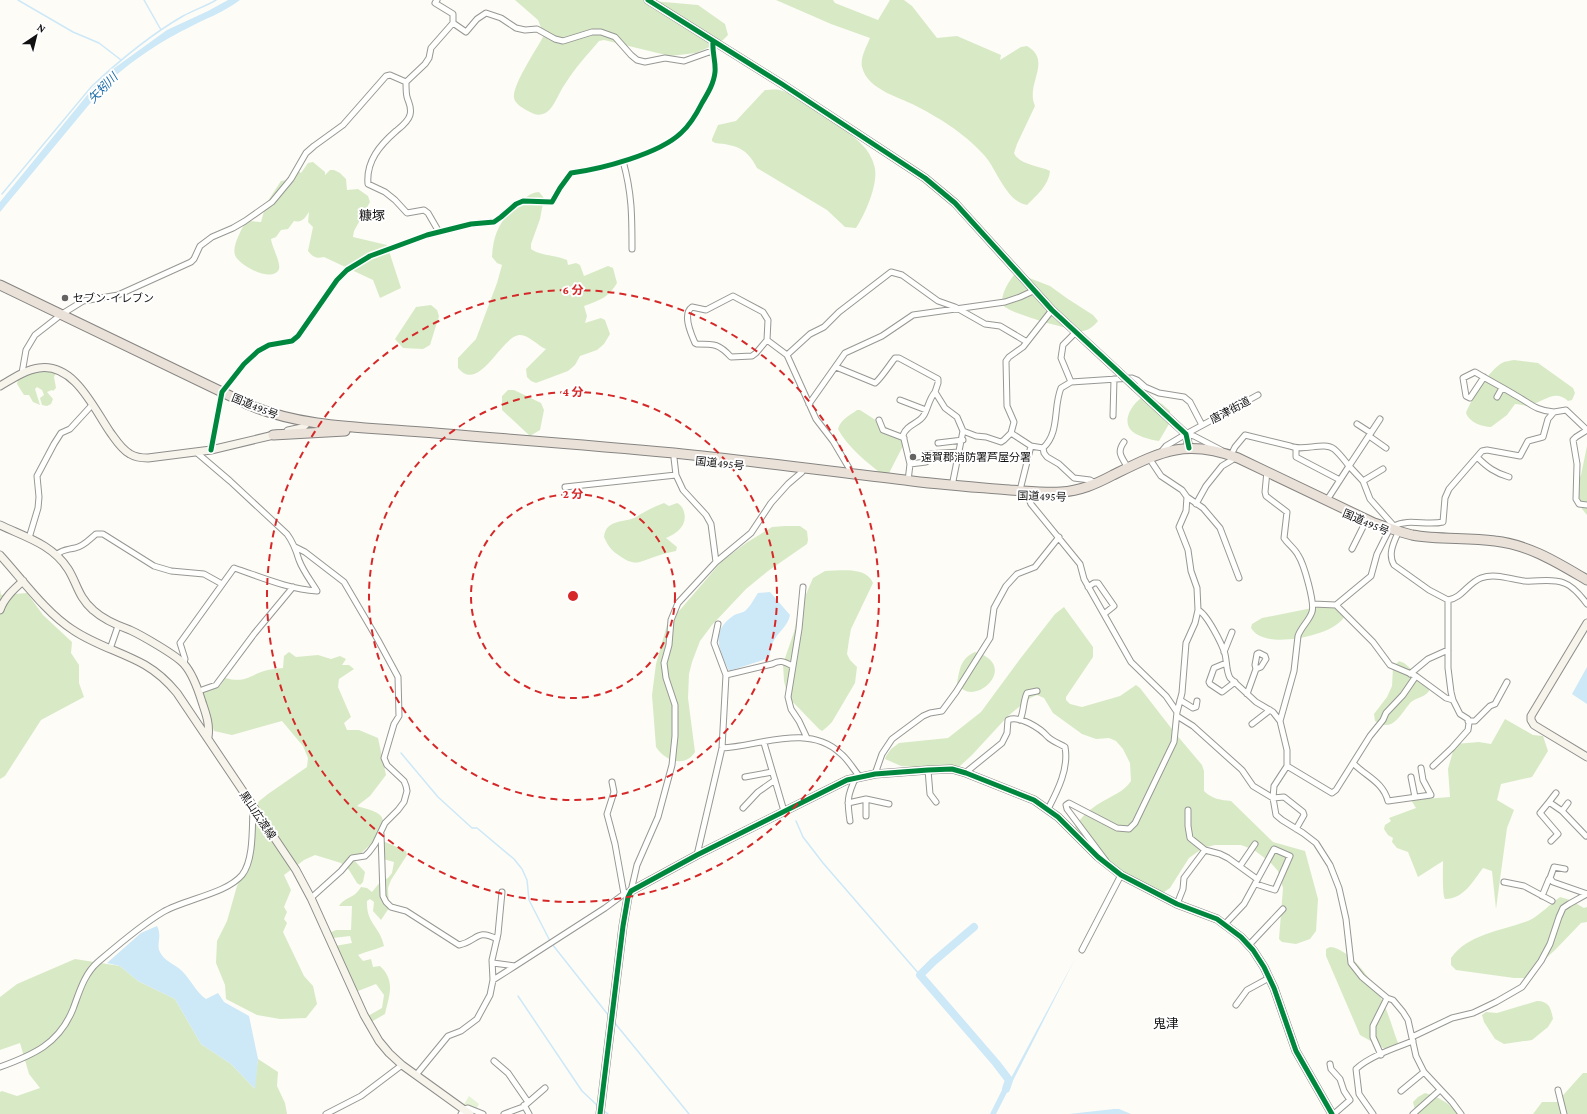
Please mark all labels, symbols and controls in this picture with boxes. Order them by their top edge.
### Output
north arrow [16,16,56,56]
text: N [35,21,49,35]
water label: 矢矧川 [85,69,122,106]
district label: 糠塚 [359,208,385,223]
text: 6 分 [563,283,583,297]
place label: セブン-イレブン [73,292,154,304]
marker: セブン-イレブン [60,293,70,303]
text: 4 分 [563,385,583,399]
street label: 国道495号 [230,391,280,421]
street label: 唐津街道 [1208,394,1252,426]
place label: 遠賀郡消防署芦屋分署 [921,451,1031,463]
marker: 遠賀郡消防署芦屋分署 [908,452,918,462]
street label: 国道495号 [695,454,745,472]
text: 2 分 [563,487,583,501]
street label: 国道495号 [1017,489,1067,503]
street label: 国道495号 [1341,507,1391,537]
centre of rings [566,589,580,603]
street label: 黒山広渡線 [238,789,278,841]
district label: 鬼津 [1153,1016,1179,1031]

